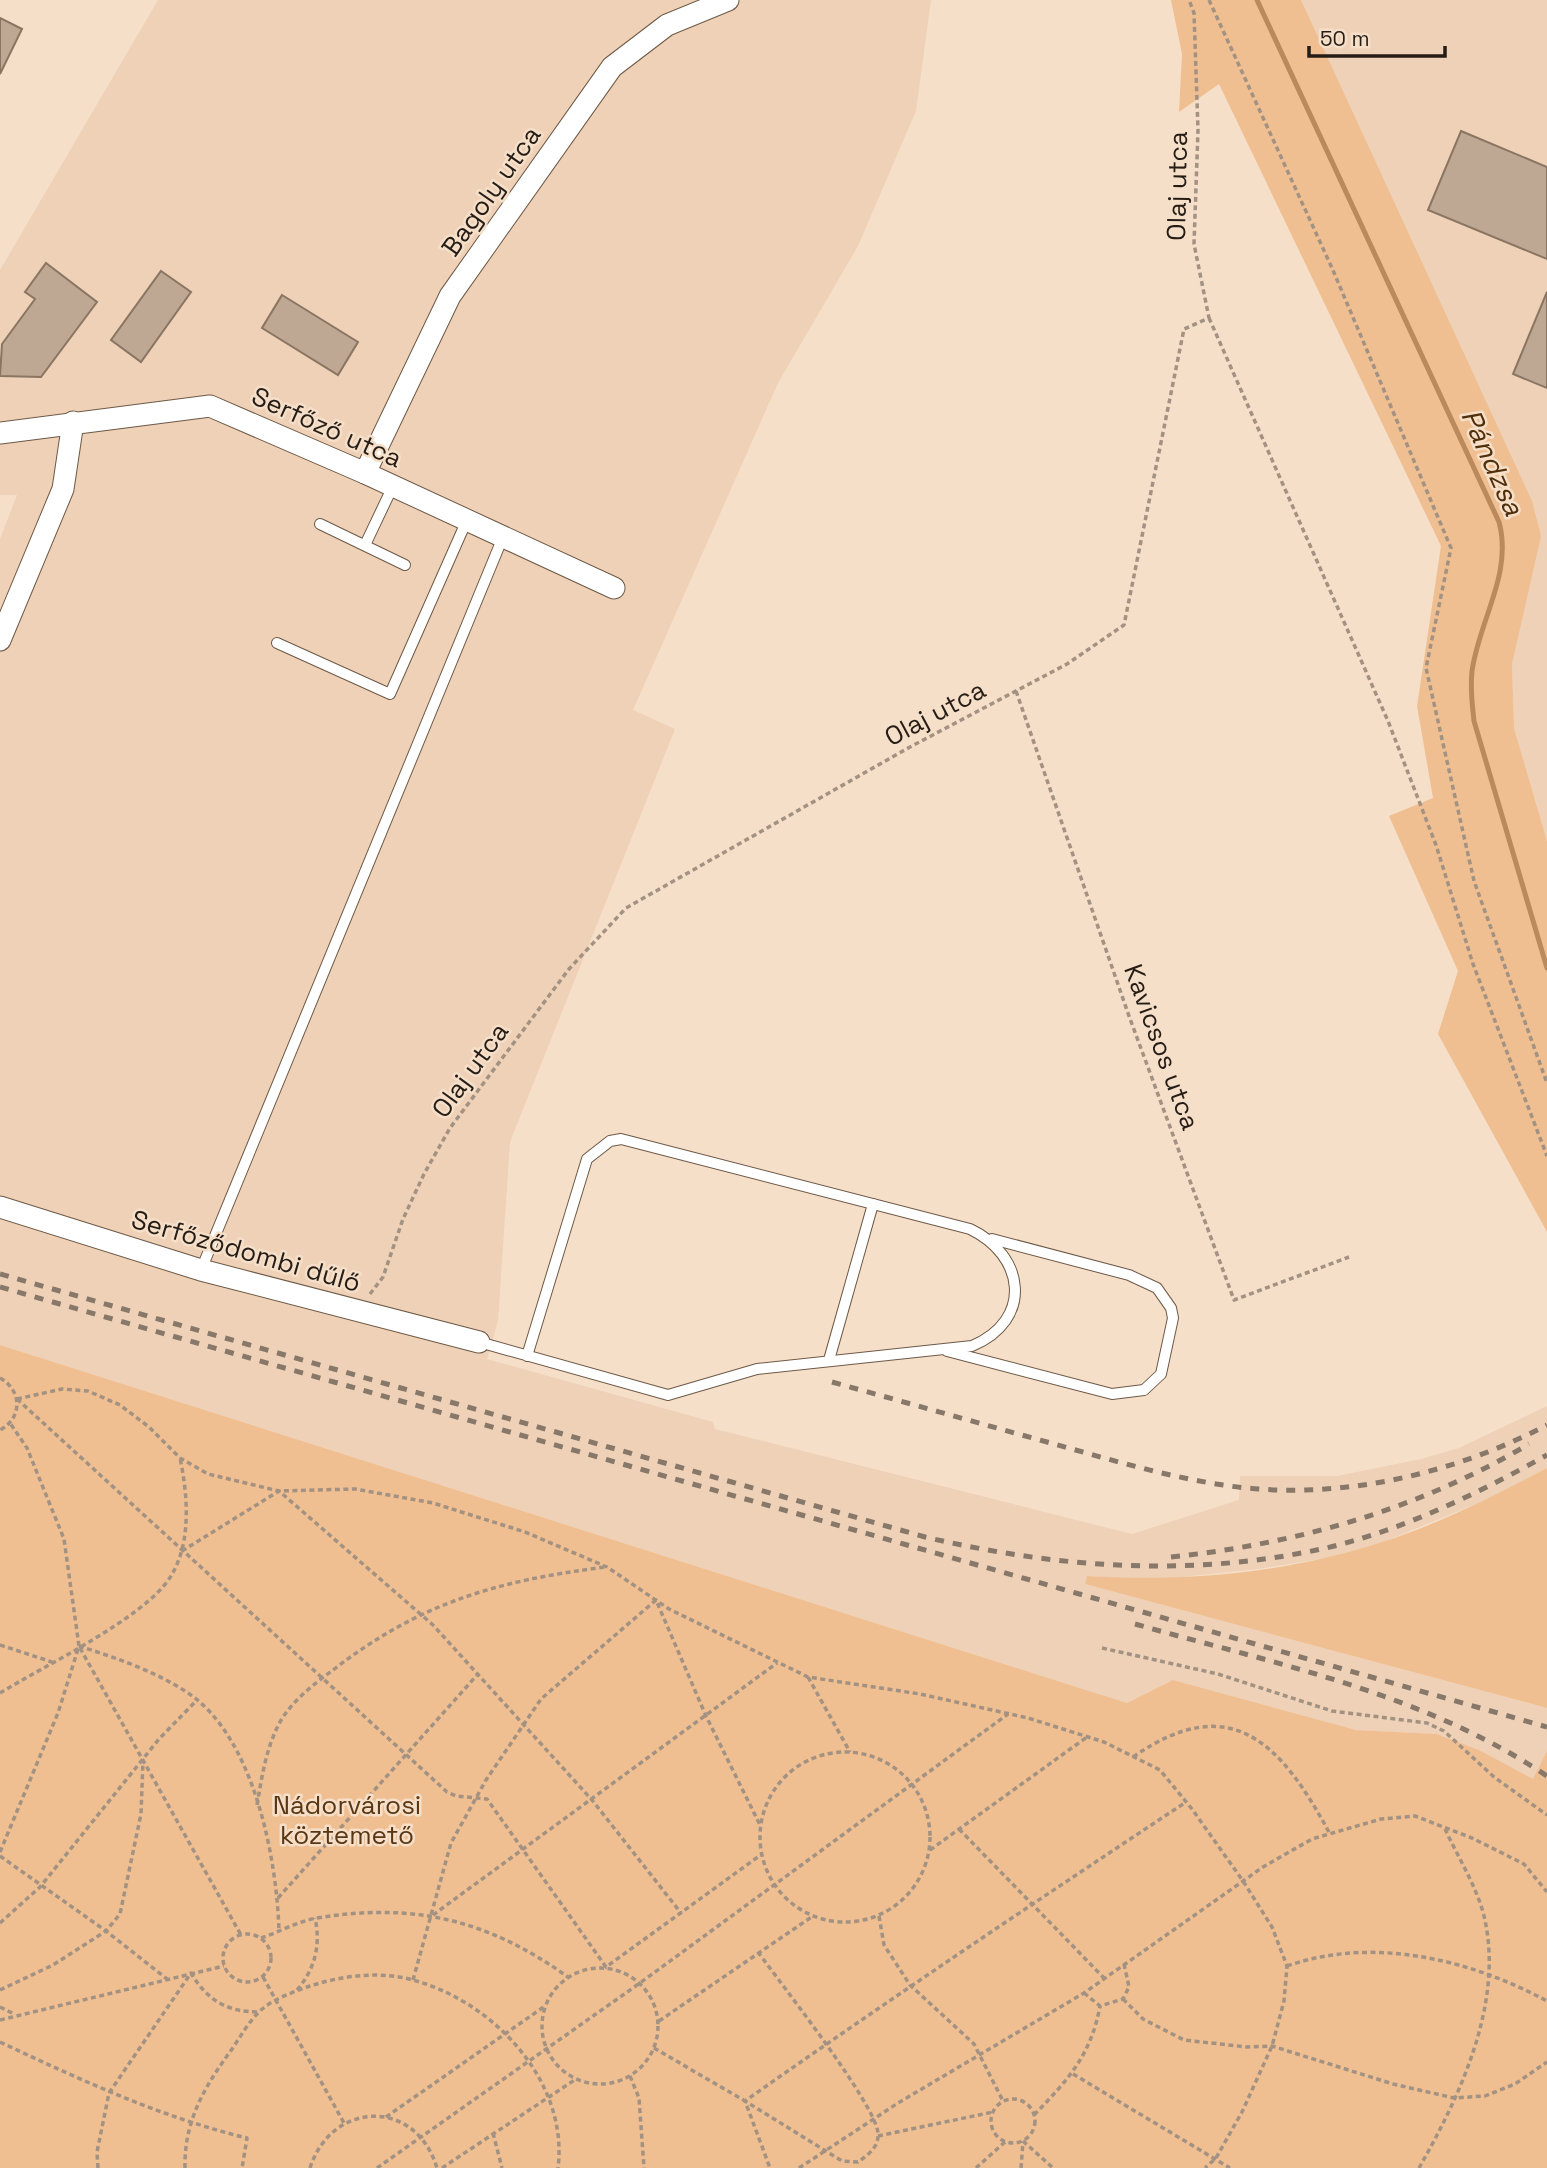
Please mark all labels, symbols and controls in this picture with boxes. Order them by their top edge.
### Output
scale bar [1309,14,1446,58]
text: 50 m [1320,25,1370,52]
street label: Bagoly utca [434,119,548,263]
street label: Olaj utca [1159,131,1195,241]
street label: Serfőző utca [246,379,408,475]
water label: Pándzsa [1454,403,1533,522]
street label: Olaj utca [879,672,991,754]
street label: Kavicsos utca [1116,959,1208,1135]
street label: Olaj utca [424,1016,516,1124]
street label: Serfőződombi dűlő [128,1202,364,1300]
park label: Nádorvárosi köztemető [273,1788,421,1852]

